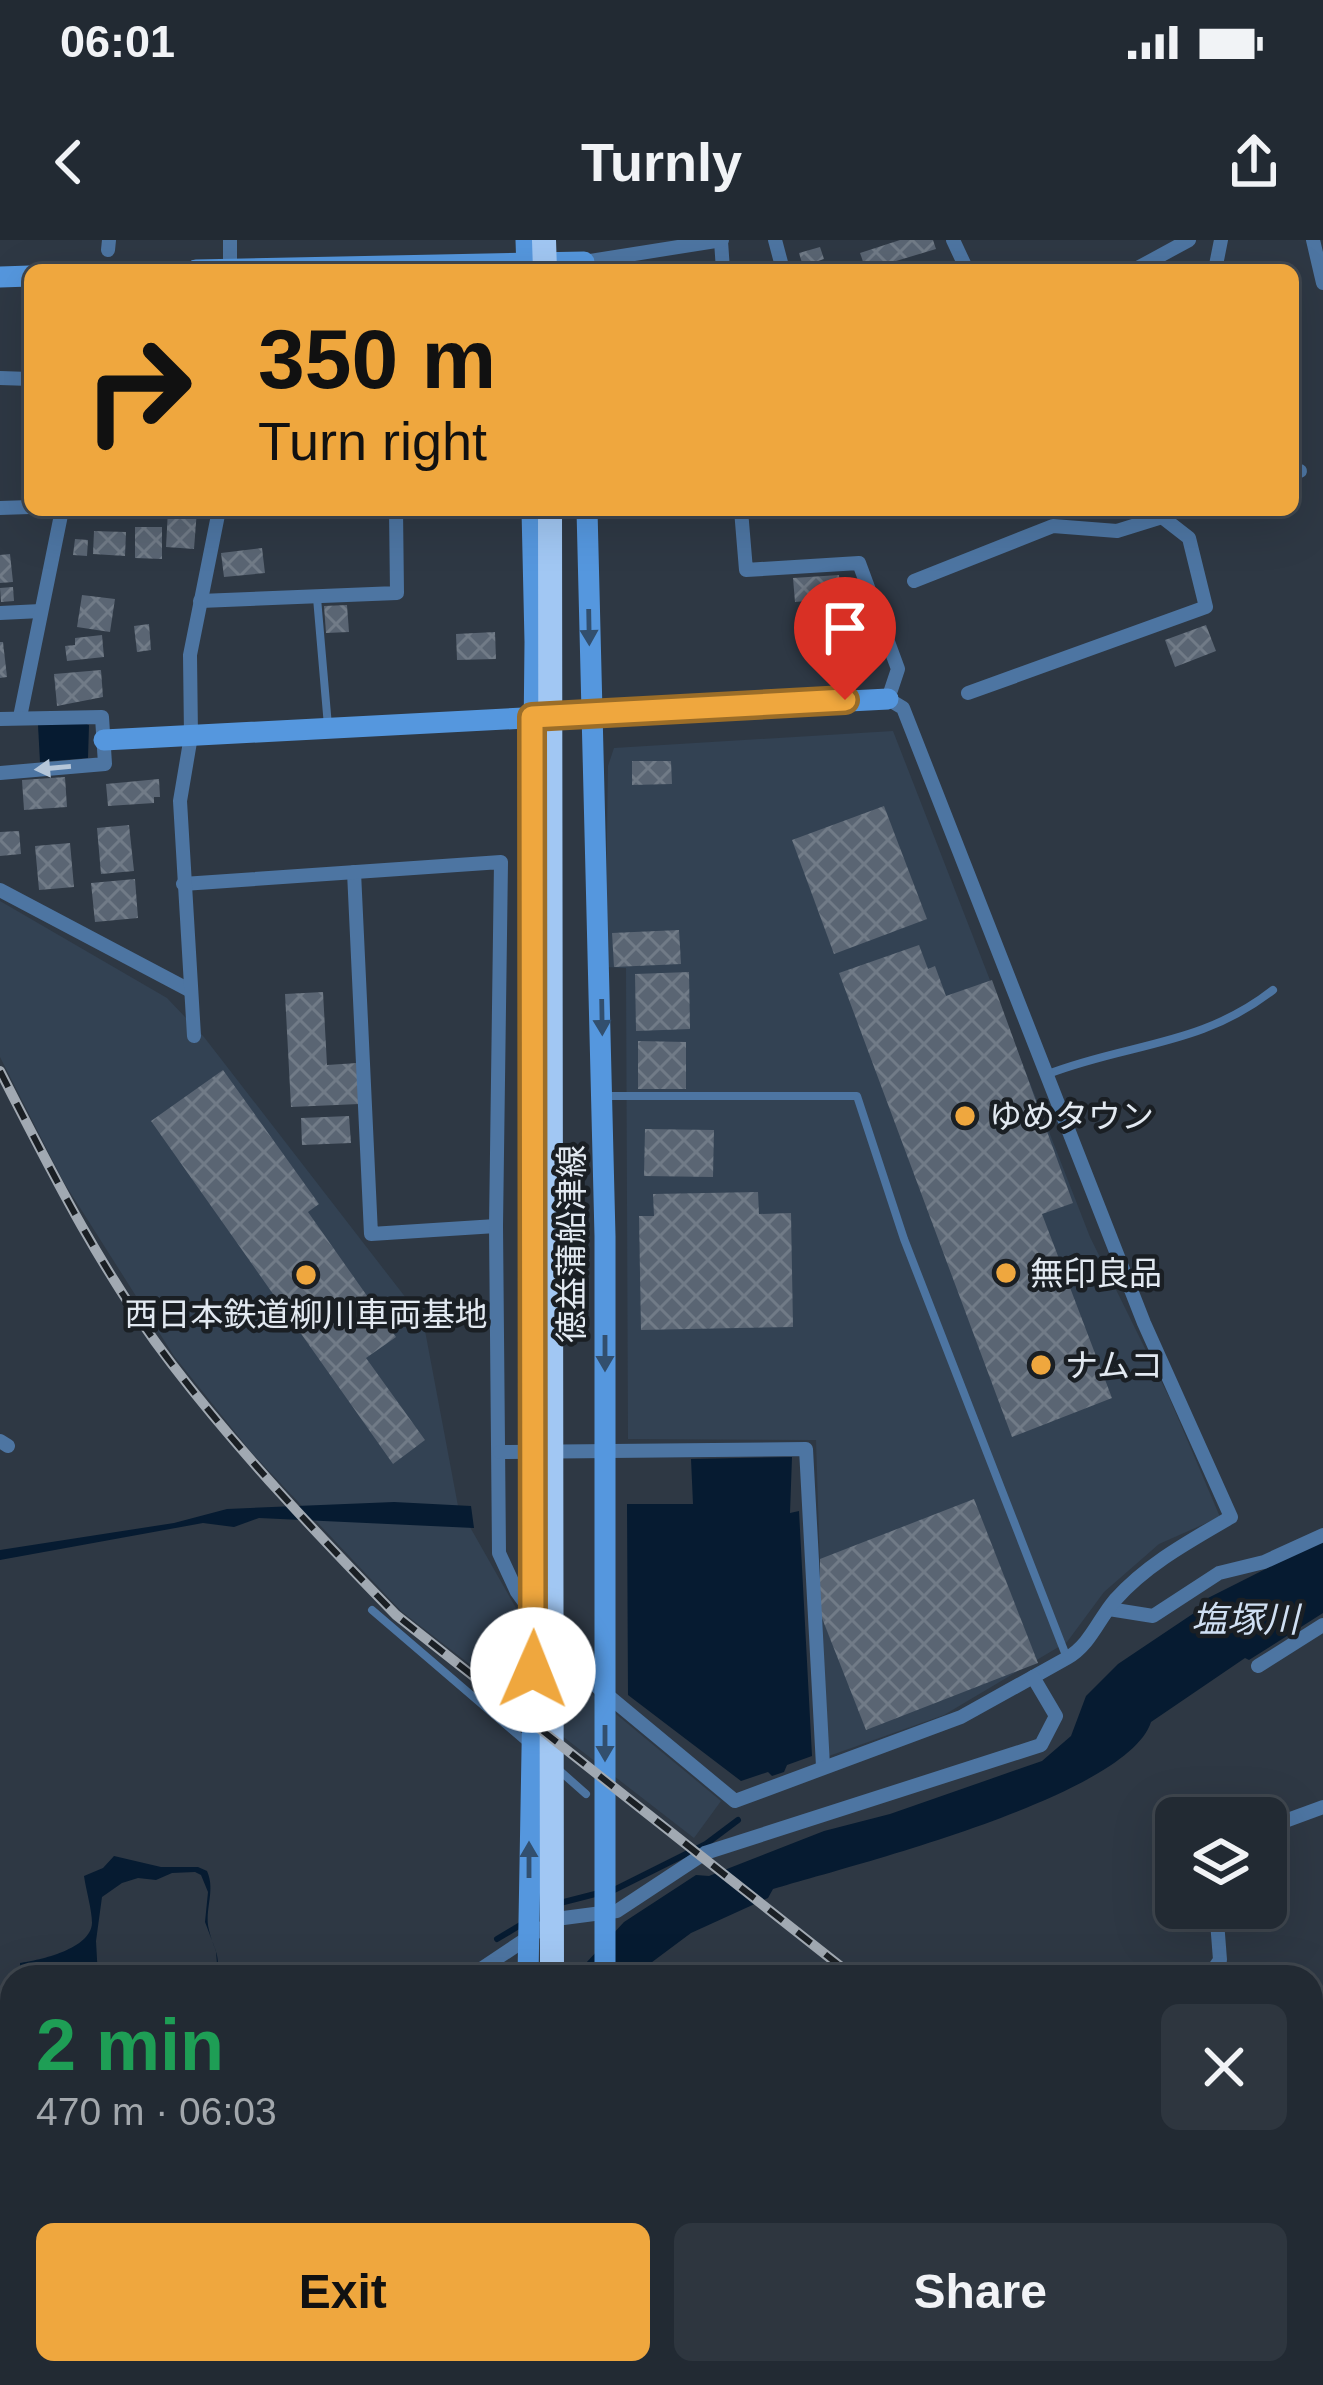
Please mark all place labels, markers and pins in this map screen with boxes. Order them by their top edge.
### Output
pin [794,577,896,700]
place label: ゆめタウン [989,1098,1154,1135]
marker: ゆめタウン [952,1103,978,1129]
place label: 無印良品 [1030,1255,1162,1292]
marker: 無印良品 [993,1260,1019,1286]
marker: 西日本鉄道柳川車両基地 [293,1262,319,1288]
place label: 西日本鉄道柳川車両基地 [125,1296,488,1333]
place label: ナムコ [1065,1347,1163,1384]
marker: ナムコ [1028,1352,1054,1378]

